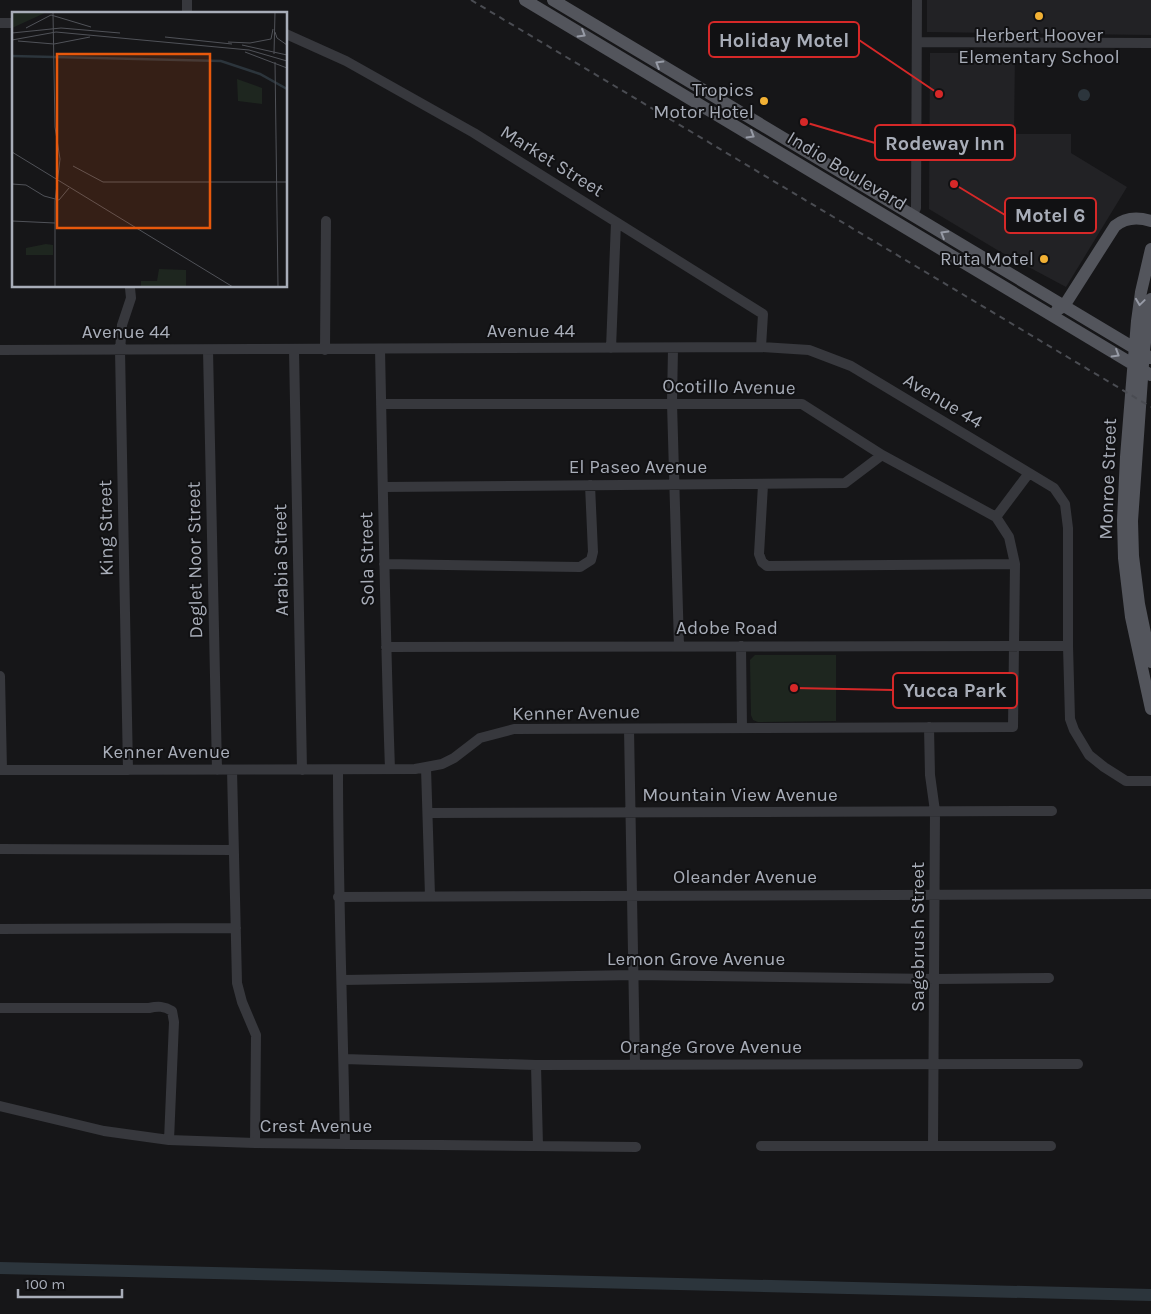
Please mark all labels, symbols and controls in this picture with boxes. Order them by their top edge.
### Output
marker: Herbert Hoover Elementary School [1033,10,1045,22]
inset map [12,12,288,288]
callout: Holiday Motel [709,22,859,57]
place label: Herbert Hoover Elementary School [958,24,1120,68]
one-way arrow [576,27,585,37]
text: Holiday Motel [719,29,849,52]
one-way arrow [656,60,665,70]
place label: Tropics Motor Hotel [653,79,754,123]
marker: Tropics Motor Hotel [758,95,770,107]
street label: Market Street [496,120,608,202]
callout: Rodeway Inn [875,125,1015,160]
street label: Indio Boulevard [783,127,911,215]
one-way arrow [746,129,755,139]
text: Rodeway Inn [885,132,1005,155]
callout: Motel 6 [1005,198,1096,233]
text: Motel 6 [1015,204,1085,227]
one-way arrow [941,231,950,241]
place label: Ruta Motel [940,248,1034,270]
marker: Ruta Motel [1038,253,1050,265]
one-way arrow [1135,298,1145,307]
street label: Avenue 44 [487,320,576,342]
street label: Avenue 44 [82,321,171,343]
one-way arrow [1110,347,1119,357]
street label: Avenue 44 [900,369,987,433]
street label: Ocotillo Avenue [662,375,796,399]
street label: Monroe Street [1095,418,1121,540]
street label: El Paseo Avenue [569,456,707,478]
street label: King Street [94,480,118,576]
street label: Deglet Noor Street [183,481,207,639]
street label: Arabia Street [269,504,293,616]
street label: Sola Street [355,512,379,606]
street label: Adobe Road [676,617,778,639]
callout: Yucca Park [893,673,1017,708]
text: Yucca Park [903,679,1007,702]
street label: Kenner Avenue [512,701,640,725]
street label: Kenner Avenue [102,741,230,763]
street label: Mountain View Avenue [642,784,838,806]
street label: Sagebrush Street [907,862,929,1012]
street label: Oleander Avenue [673,866,817,888]
street label: Lemon Grove Avenue [607,948,785,970]
street label: Orange Grove Avenue [620,1036,802,1058]
street label: Crest Avenue [260,1115,372,1137]
scale bar [18,1266,121,1298]
text: 100 m [25,1275,65,1293]

